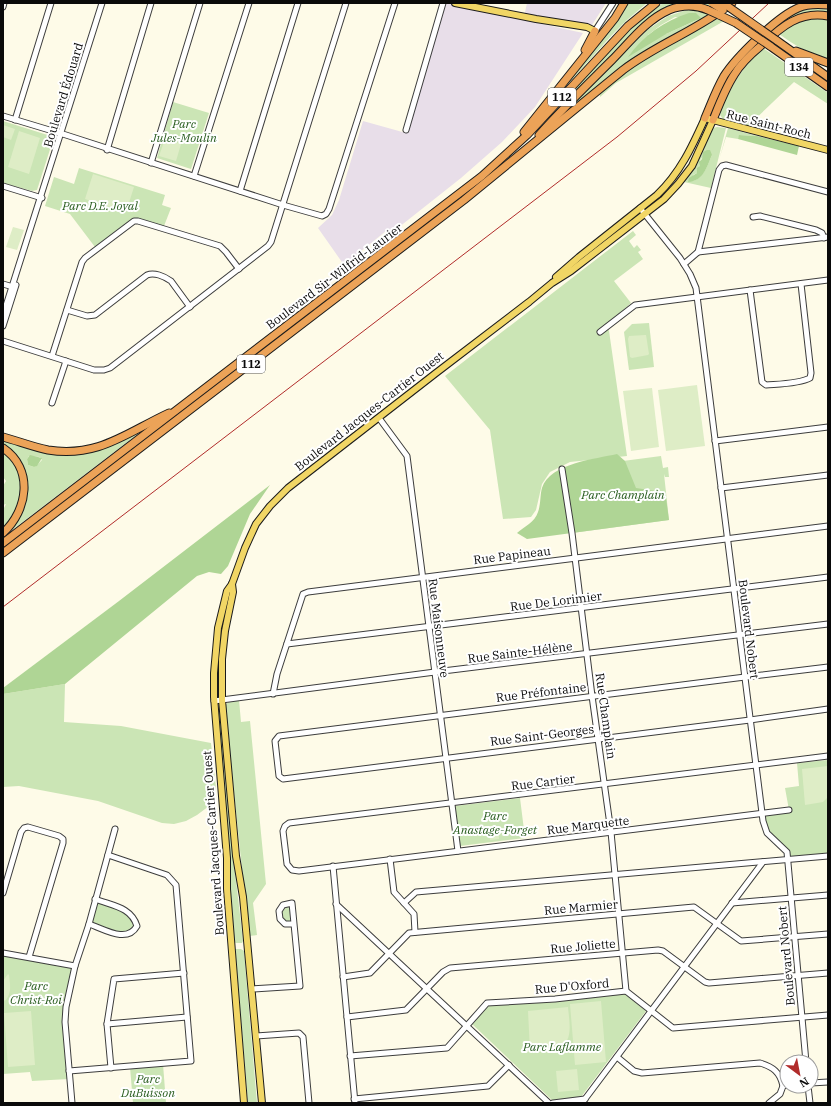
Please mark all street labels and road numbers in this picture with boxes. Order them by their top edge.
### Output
street label: Boulevard Édouard [40,41,86,149]
road number: 134 [785,58,813,76]
road number: 112 [548,88,576,106]
street label: Rue Saint-Roch [725,106,813,142]
street label: Boulevard Sir-Wilfrid-Laurier [263,219,406,332]
street label: Boulevard Jacques-Cartier Ouest [292,348,446,474]
road number: 112 [237,355,265,373]
street label: Rue Papineau [472,543,552,567]
street label: Rue Maisonneuve [425,577,453,679]
street label: Boulevard Nobert [735,578,763,680]
street label: Rue De Lorimier [509,588,603,614]
street label: Rue Sainte-Hélène [467,638,573,666]
street label: Rue Champlain [593,672,620,760]
street label: Rue Préfontaine [495,679,587,705]
street label: Rue Saint-Georges [489,721,595,749]
street label: Boulevard Jacques-Cartier Ouest [199,750,227,936]
street label: Rue Cartier [510,771,576,793]
street label: Rue Marquette [546,813,630,837]
street label: Rue Marmier [544,896,619,918]
street label: Boulevard Nobert [774,906,798,1006]
street label: Rue Joliette [550,936,616,956]
street label: Rue D'Oxford [534,975,610,997]

